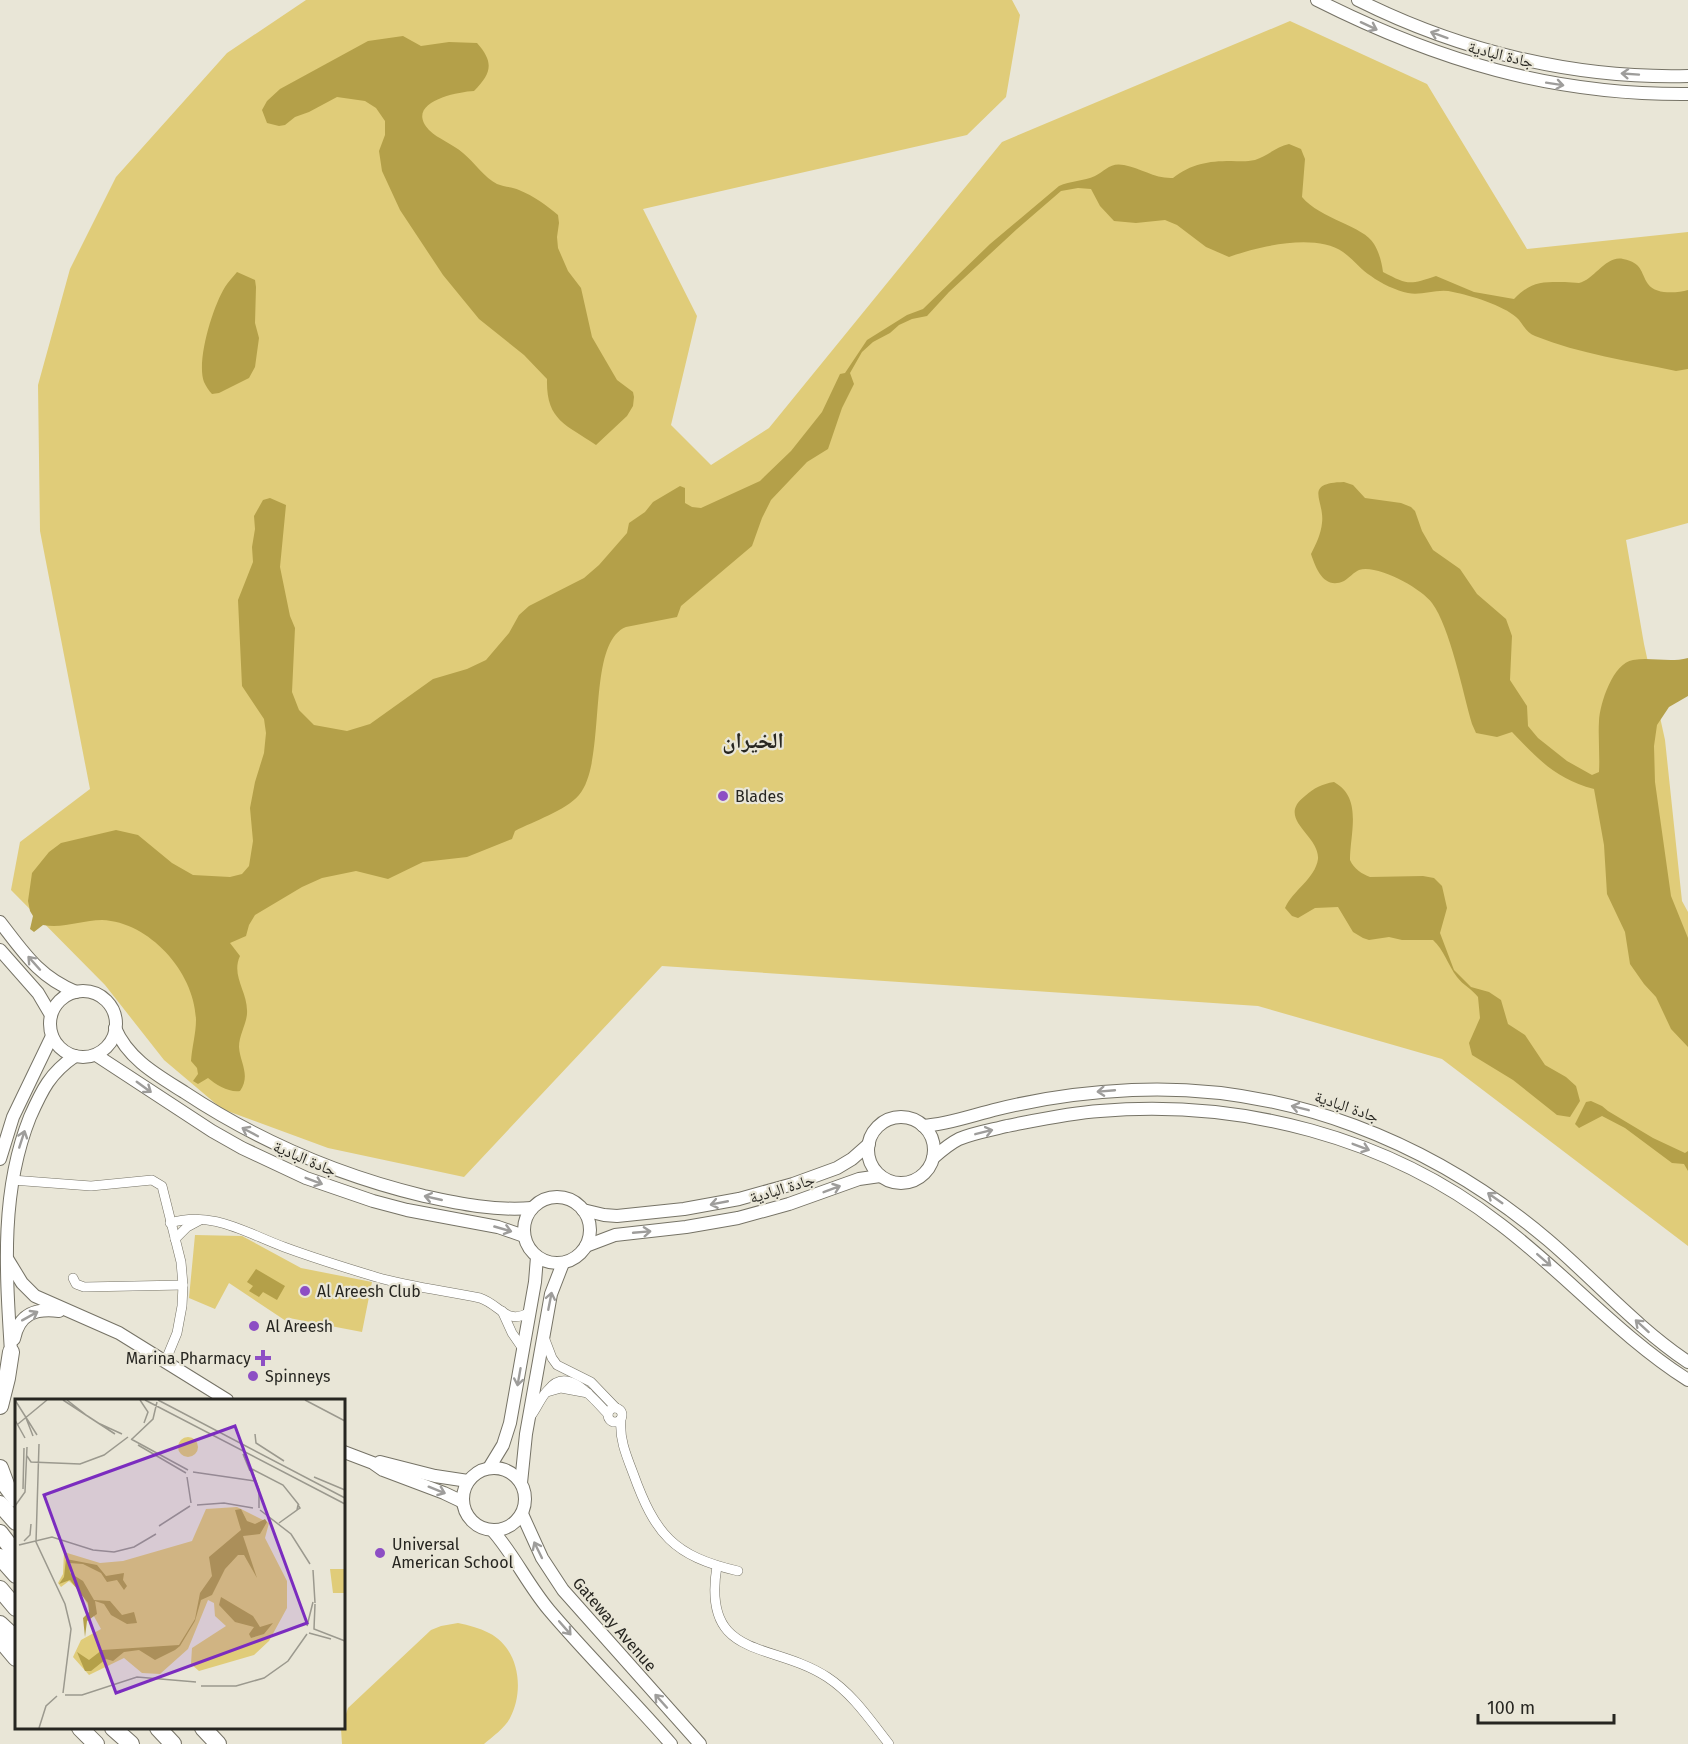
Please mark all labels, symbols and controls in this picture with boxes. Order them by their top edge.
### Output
one-way arrow [1360,20,1378,32]
one-way arrow [1430,28,1449,39]
street label: جادة البادية [1466,37,1536,72]
one-way arrow [1620,69,1640,80]
one-way arrow [1545,78,1564,89]
district label: الخيران [722,727,784,754]
place label: Blades [735,787,784,806]
marker: Blades [716,789,730,803]
one-way arrow [27,956,41,971]
one-way arrow [136,1081,152,1093]
one-way arrow [1097,1086,1117,1097]
street label: جادة البادية [1312,1087,1382,1126]
one-way arrow [1291,1101,1310,1113]
one-way arrow [974,1125,993,1137]
one-way arrow [242,1126,259,1138]
one-way arrow [18,1131,29,1149]
street label: جادة البادية [270,1137,339,1180]
one-way arrow [1352,1142,1370,1153]
street label: جادة البادية [747,1170,817,1207]
one-way arrow [305,1176,323,1187]
one-way arrow [822,1183,840,1194]
one-way arrow [424,1191,443,1203]
one-way arrow [1487,1192,1503,1204]
one-way arrow [710,1198,729,1209]
one-way arrow [493,1224,512,1235]
one-way arrow [632,1226,651,1237]
one-way arrow [1536,1253,1551,1267]
place label: Al Areesh Club [317,1282,421,1301]
marker: Al Areesh Club [298,1284,312,1298]
one-way arrow [545,1292,556,1311]
one-way arrow [21,1310,38,1322]
place label: Al Areesh [266,1317,333,1336]
marker: Al Areesh [247,1319,261,1333]
one-way arrow [1635,1319,1650,1333]
place label: Marina Pharmacy [126,1349,251,1368]
marker: Marina Pharmacy [256,1351,270,1365]
one-way arrow [513,1366,524,1386]
place label: Spinneys [265,1367,330,1386]
marker: Spinneys [246,1369,260,1383]
inset map [15,1399,345,1729]
one-way arrow [428,1485,446,1496]
place label: Universal American School [392,1535,514,1572]
one-way arrow [532,1542,543,1560]
marker: Universal American School [373,1546,387,1560]
street label: Gateway Avenue [569,1574,661,1675]
one-way arrow [558,1620,572,1635]
scale bar [1478,1687,1614,1725]
one-way arrow [654,1693,668,1708]
text: 100 m [1487,1697,1535,1719]

